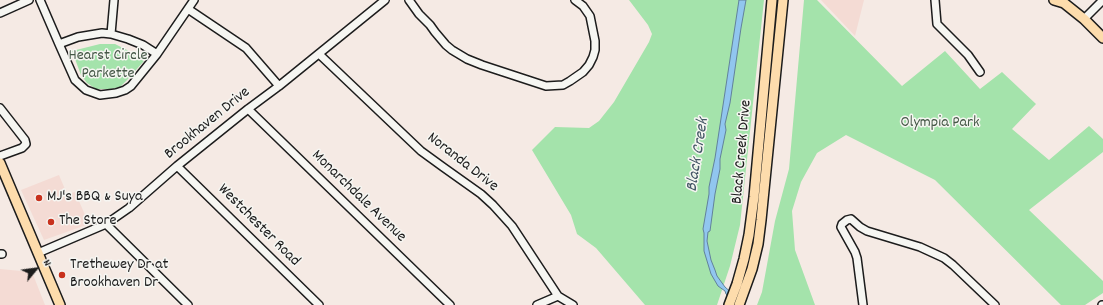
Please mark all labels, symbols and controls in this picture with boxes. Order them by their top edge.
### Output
park label: Hearst Circle Parkette [68,47,148,85]
street label: Brookhaven Drive [161,84,255,164]
street label: Black Creek Drive [729,99,757,205]
park label: Olympia Park [900,114,980,134]
water label: Black Creek [683,117,715,193]
street label: Noranda Drive [422,129,502,197]
street label: Monarchdale Avenue [307,147,409,247]
street label: Westchester Road [213,181,303,271]
place label: MJ's BBQ & Suya [47,188,143,208]
marker: MJ's BBQ & Suya [34,193,44,203]
place label: The Store [59,212,116,232]
marker: The Store [46,217,56,227]
north arrow [16,249,56,289]
place label: Trethewey Dr at Brookhaven Dr [70,256,168,294]
text: N [38,257,55,269]
marker: Trethewey Dr at Brookhaven Dr [57,270,67,280]

